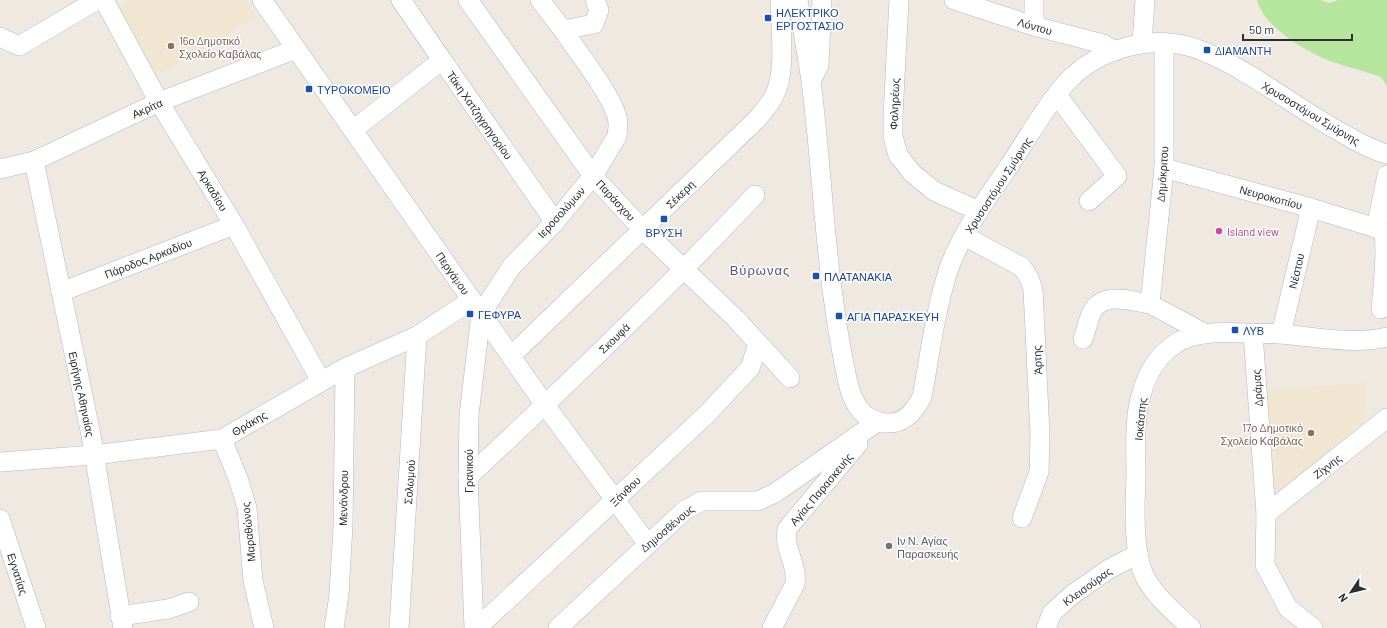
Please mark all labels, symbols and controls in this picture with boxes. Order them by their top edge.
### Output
place label: ΗΛΕΚΤΡΙΚΟ ΕΡΓΟΣΤΑΣΙΟ [776,6,844,32]
marker: ΗΛΕΚΤΡΙΚΟ ΕΡΓΟΣΤΑΣΙΟ [763,13,773,23]
street label: Λόντου [1016,15,1054,37]
scale bar [1243,16,1352,42]
text: 50 m [1249,22,1274,36]
place label: 16ο Δημοτικό Σχολείο Καβάλας [179,34,262,60]
marker: 16ο Δημοτικό Σχολείο Καβάλας [166,41,176,51]
place label: ΔΙΑΜΑΝΤΗ [1215,44,1272,57]
marker: ΔΙΑΜΑΝΤΗ [1202,45,1212,55]
street label: Τάκη Χατζηγρηγορίου [445,68,515,162]
street label: Φαληρέως [887,78,901,130]
street label: Χρυσοστόμου Σμύρνης [1260,79,1362,147]
place label: ΤΥΡΟΚΟΜΕΙΟ [317,83,391,96]
marker: ΤΥΡΟΚΟΜΕΙΟ [304,84,314,94]
street label: Ακρίτα [130,95,165,120]
street label: Χρυσοστόμου Σμύρνης [962,134,1034,236]
street label: Δημόκριτου [1154,146,1170,202]
street label: Αρκαδίου [196,167,230,213]
street label: Παράσχου [594,177,638,223]
street label: Σέκερη [663,177,697,211]
street label: Νευροκοπίου [1238,182,1304,212]
street label: Ιεροσολύμων [535,183,588,240]
marker: ΒΡΥΣΗ [659,214,669,224]
place label: Island view [1227,225,1279,238]
place label: ΒΡΥΣΗ [646,226,682,239]
marker: Island view [1214,226,1224,236]
street label: Πάροδος Αρκαδίου [103,235,193,281]
street label: Περγάμου [434,249,472,297]
street label: Νέστου [1286,252,1306,290]
district label: Βύρωνας [730,262,790,278]
place label: ΠΛΑΤΑΝΑΚΙΑ [824,270,893,283]
marker: ΠΛΑΤΑΝΑΚΙΑ [811,271,821,281]
place label: ΓΕΦΥΡΑ [478,308,522,321]
marker: ΓΕΦΥΡΑ [465,309,475,319]
place label: ΑΓΙΑ ΠΑΡΑΣΚΕΥΗ [847,310,939,323]
marker: ΑΓΙΑ ΠΑΡΑΣΚΕΥΗ [834,311,844,321]
street label: Σκουφά [596,320,633,356]
place label: ΛΥΒ [1243,324,1264,337]
marker: ΛΥΒ [1230,325,1240,335]
street label: Άρτης [1030,345,1044,375]
street label: Ειρήνης Αθηναίας [67,350,97,438]
street label: Δράμας [1249,369,1265,407]
street label: Ιοκάστης [1131,397,1149,441]
street label: Θράκης [229,408,269,438]
place label: 17ο Δημοτικό Σχολείο Καβάλας [1220,421,1303,447]
marker: 17ο Δημοτικό Σχολείο Καβάλας [1306,428,1316,438]
street label: Γρανικού [462,449,475,493]
street label: Αγίας Παρασκευής [787,450,855,528]
street label: Ζίχνης [1310,451,1344,481]
street label: Σολωμού [401,459,417,505]
street label: Μενάνδρου [336,470,350,526]
street label: Ξάνθου [607,473,643,509]
street label: Μαραθώνος [238,502,258,562]
street label: Δημοσθένους [638,502,696,554]
place label: Ιν Ν. Αγίας Παρασκευής [897,534,959,560]
marker: Ιν Ν. Αγίας Παρασκευής [884,541,894,551]
street label: Εγνατίας [5,551,31,597]
street label: Κλεισούρας [1060,564,1114,608]
north arrow [1331,572,1371,612]
text: N [1335,591,1350,605]

